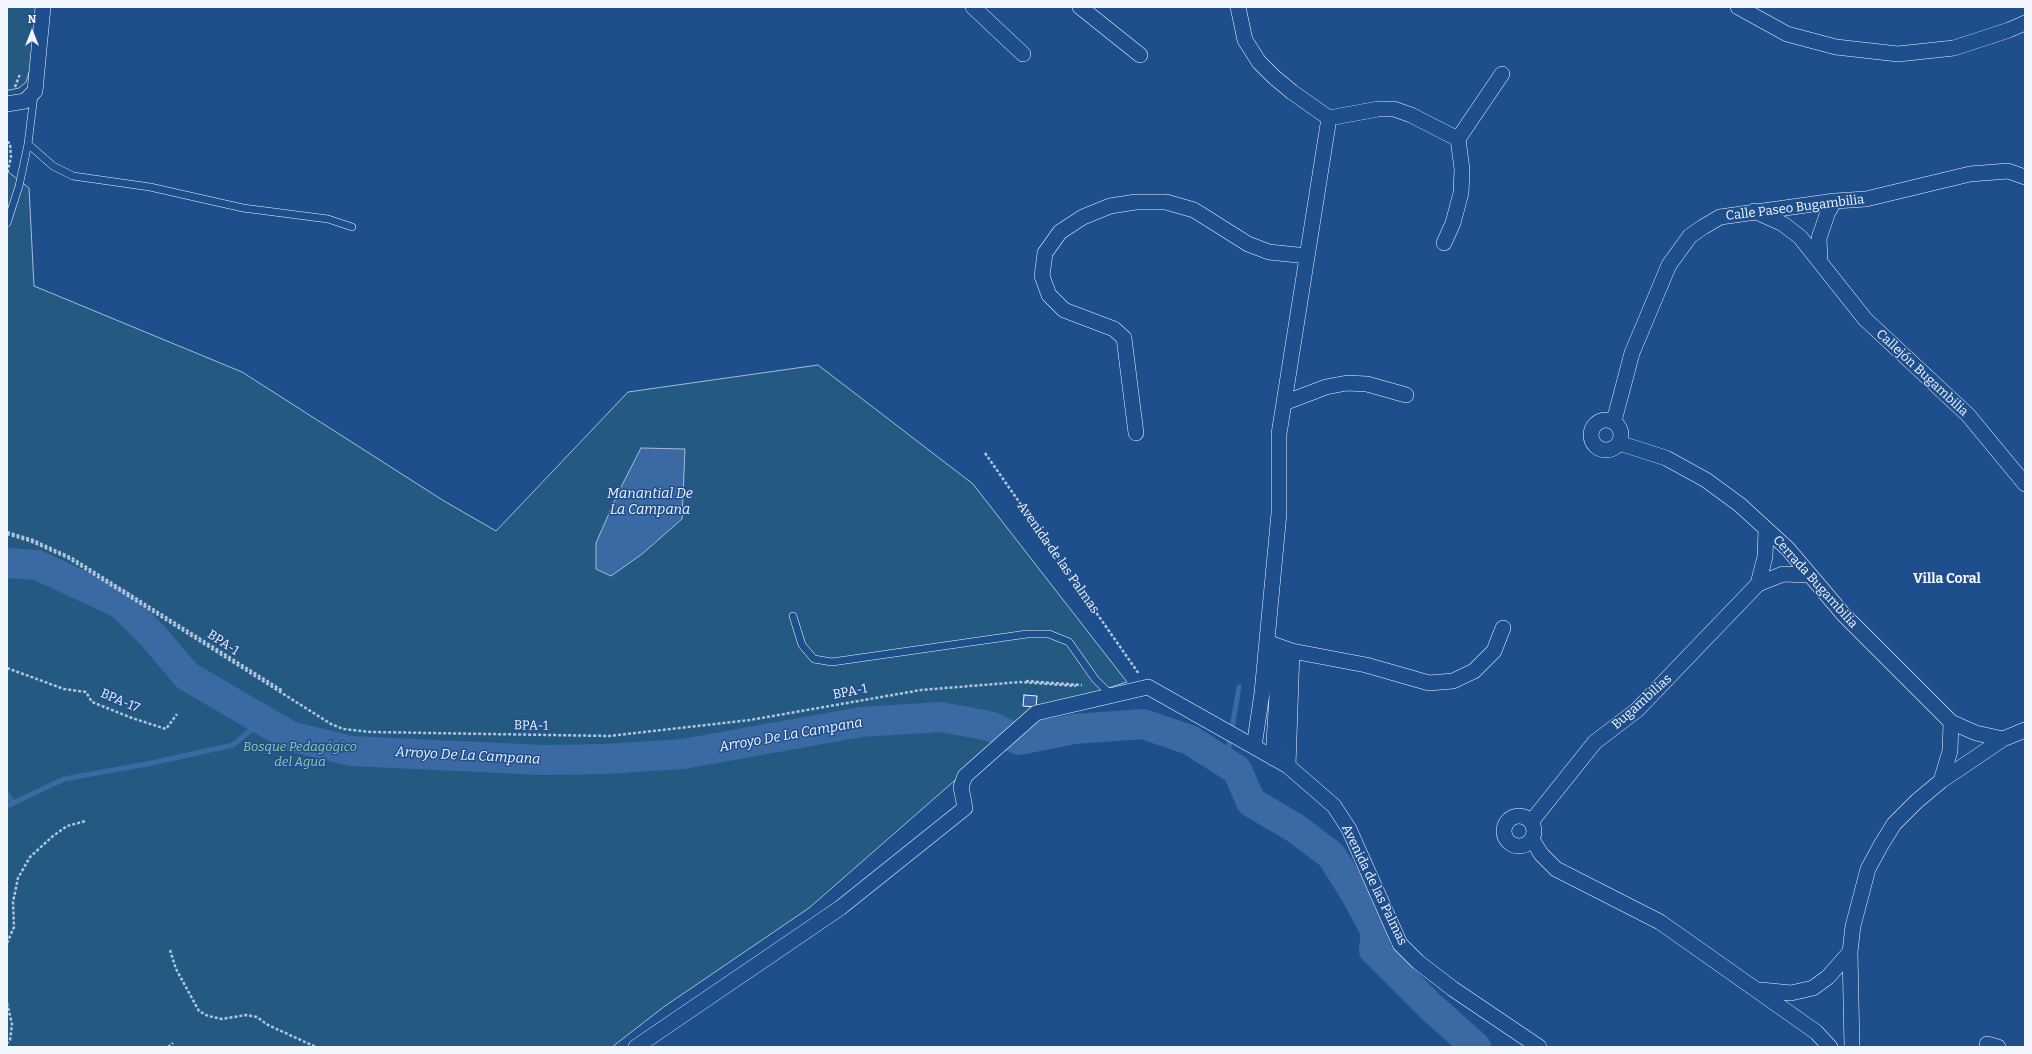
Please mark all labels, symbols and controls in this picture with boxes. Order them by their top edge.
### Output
north arrow [12,12,52,52]
text: N [28,13,36,26]
street label: Calle Paseo Bugambilia [1725,192,1865,224]
street label: Callejón Bugambilia [1873,326,1971,420]
water label: Manantial De La Campana [607,486,693,518]
street label: Avenida de las Palmas [1014,499,1102,617]
street label: Cerrada Bugambilia [1769,532,1861,632]
district label: Villa Coral [1913,571,1981,587]
street label: BPA-1 [204,627,242,659]
street label: Bugambilias [1609,671,1675,733]
street label: BPA-1 [832,681,868,703]
street label: BPA-17 [98,686,142,716]
water label: Arroyo De La Campana [718,714,864,756]
street label: BPA-1 [514,718,548,734]
park label: Bosque Pedagógico del Agua [243,739,357,770]
water label: Arroyo De La Campana [395,744,541,768]
street label: Avenida de las Palmas [1338,822,1410,948]

